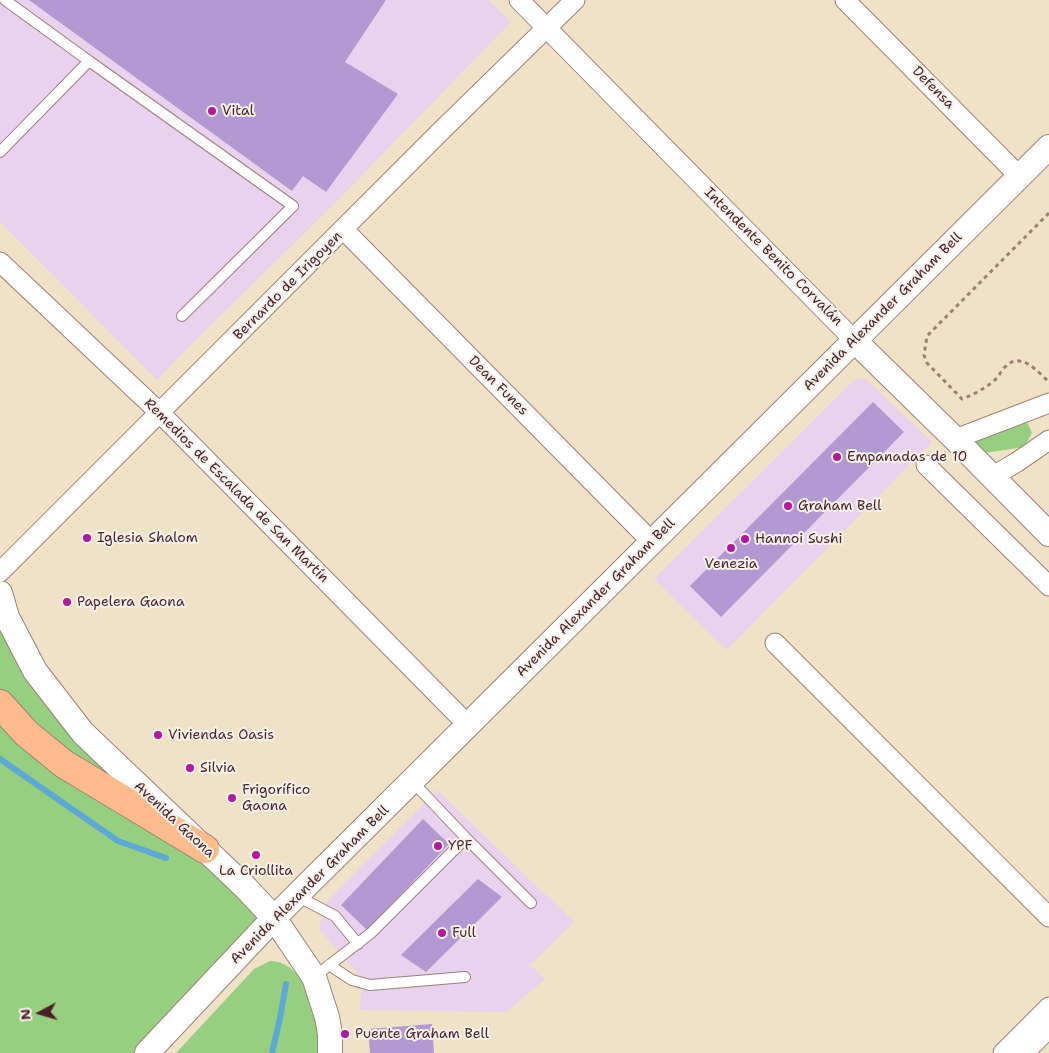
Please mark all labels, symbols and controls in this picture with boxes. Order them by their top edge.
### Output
street label: Defensa [908,63,958,113]
place label: Vital [222,103,254,119]
marker: Vital [206,105,218,117]
street label: Intendente Benito Corvalán [700,184,846,330]
street label: Bernardo de Irigoyen [230,228,346,344]
street label: Avenida Alexander Graham Bell [800,229,966,395]
street label: Dean Funes [465,353,531,419]
street label: Remedios de Escalada de San Martín [140,395,332,587]
place label: Empanadas de 10 [847,449,967,465]
marker: Empanadas de 10 [831,451,843,463]
place label: Graham Bell [798,498,881,514]
marker: Graham Bell [782,500,794,512]
street label: Avenida Alexander Graham Bell [513,515,679,681]
place label: Iglesia Shalom [97,530,198,546]
place label: Hannoi Sushi [755,531,843,547]
marker: Iglesia Shalom [81,532,93,544]
marker: Hannoi Sushi [739,533,751,545]
marker: Venezia [725,542,737,554]
place label: Venezia [705,556,757,572]
place label: Papelera Gaona [77,594,185,610]
marker: Papelera Gaona [61,596,73,608]
place label: Viviendas Oasis [168,727,274,743]
marker: Viviendas Oasis [152,729,164,741]
place label: Silvia [200,760,235,776]
marker: Silvia [184,762,196,774]
street label: Avenida Gaona [130,778,218,862]
place label: Frigorífico Gaona [242,782,310,814]
marker: Frigorífico Gaona [226,792,238,804]
street label: Avenida Alexander Graham Bell [227,802,393,968]
place label: YPF [448,838,472,854]
marker: YPF [432,840,444,852]
marker: La Criollita [250,849,262,861]
place label: La Criollita [219,863,293,879]
place label: Full [452,925,476,941]
marker: Full [436,927,448,939]
north arrow [15,988,65,1038]
text: N [16,1008,35,1021]
place label: Puente Graham Bell [355,1026,489,1042]
marker: Puente Graham Bell [339,1028,351,1040]

